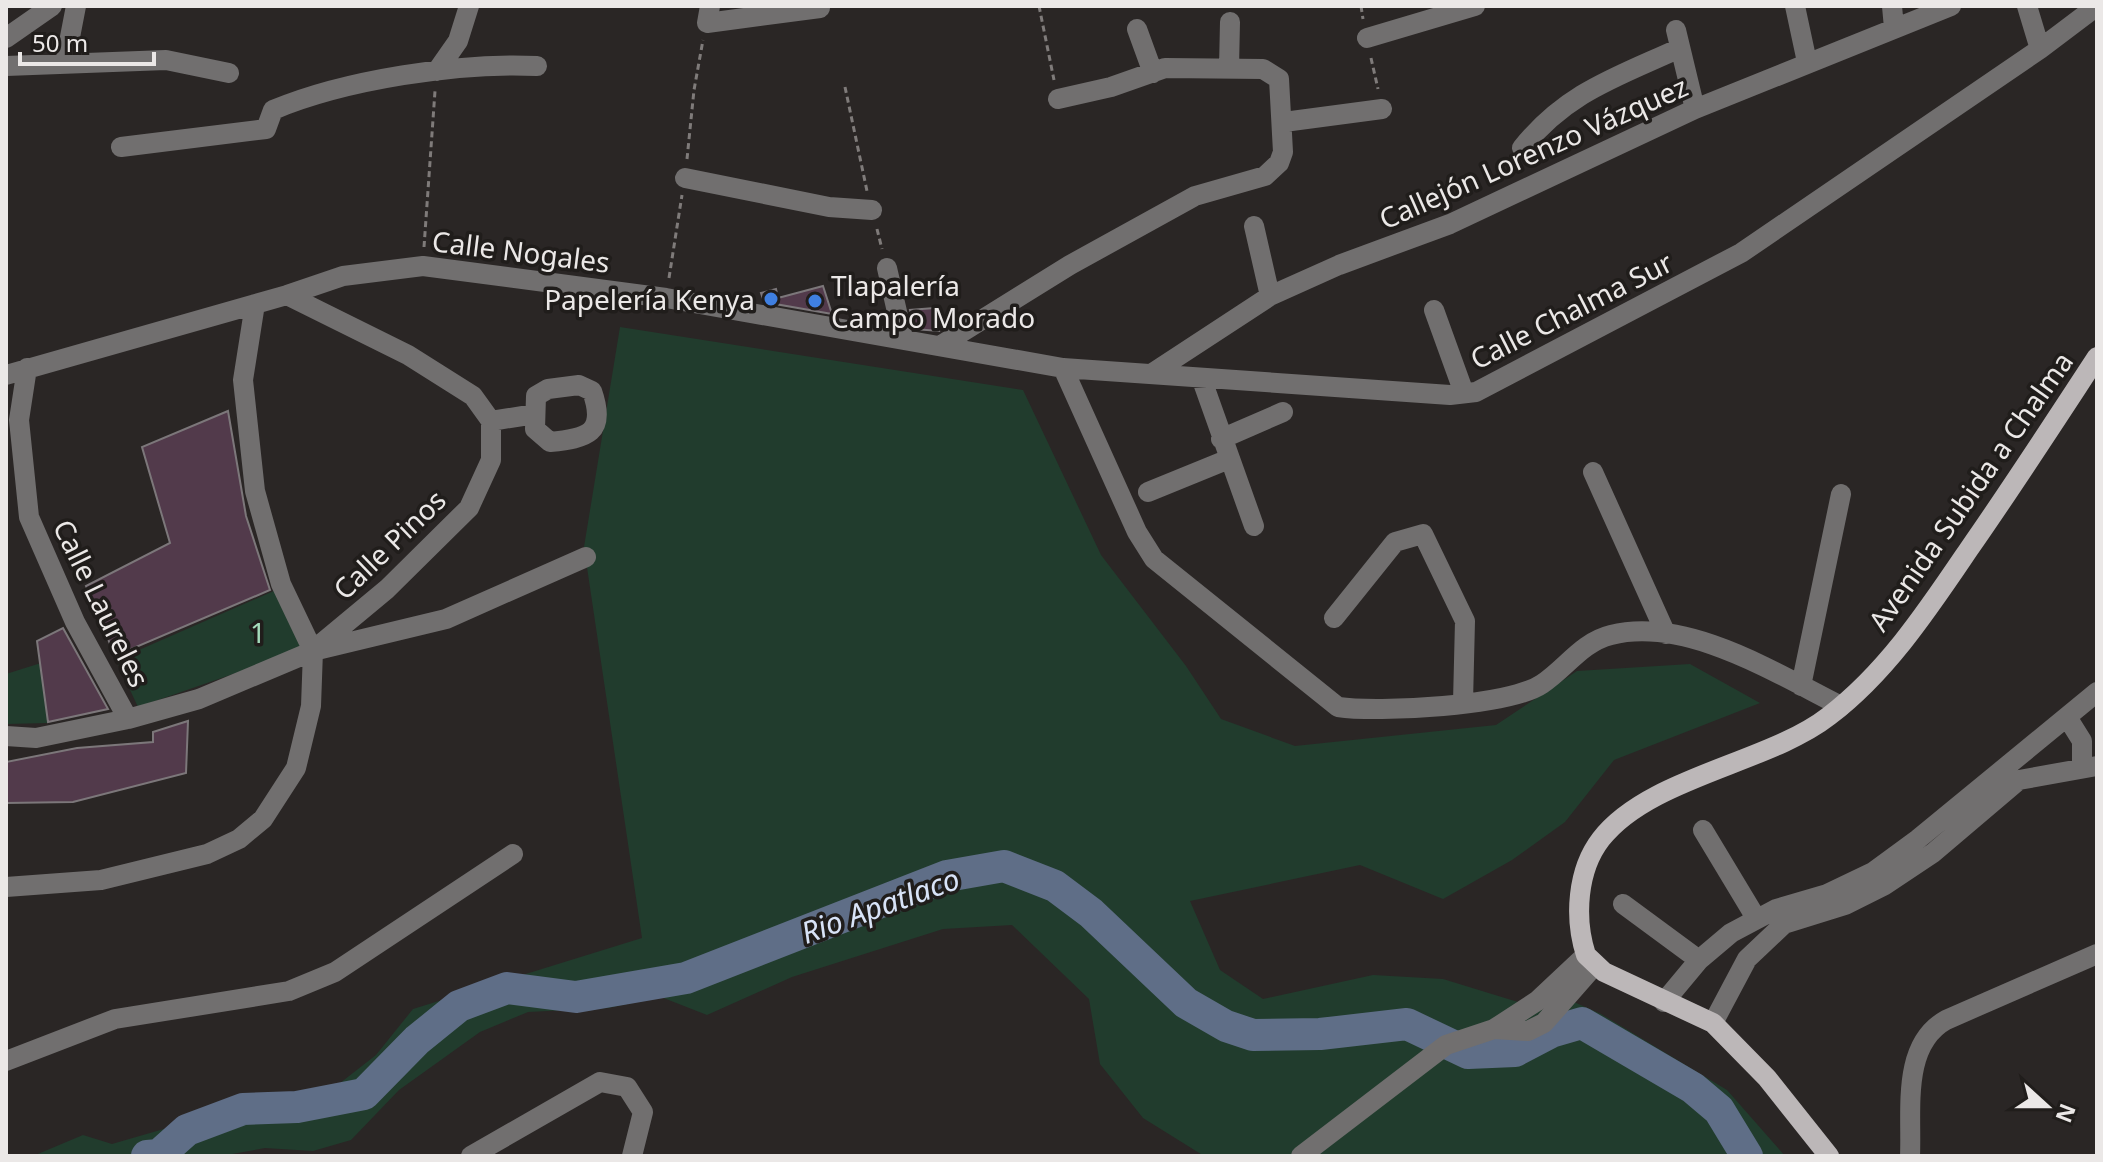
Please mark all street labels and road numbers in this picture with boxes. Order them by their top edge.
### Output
street label: Callejón Lorenzo Vázquez [1373,67,1693,237]
street label: Calle Nogales [430,221,612,281]
street label: Calle Chalma Sur [1463,242,1679,377]
street label: Avenida Subida a Chalma [1859,344,2081,638]
street label: Calle Pinos [324,481,454,607]
street label: Calle Laureles [45,513,159,693]

